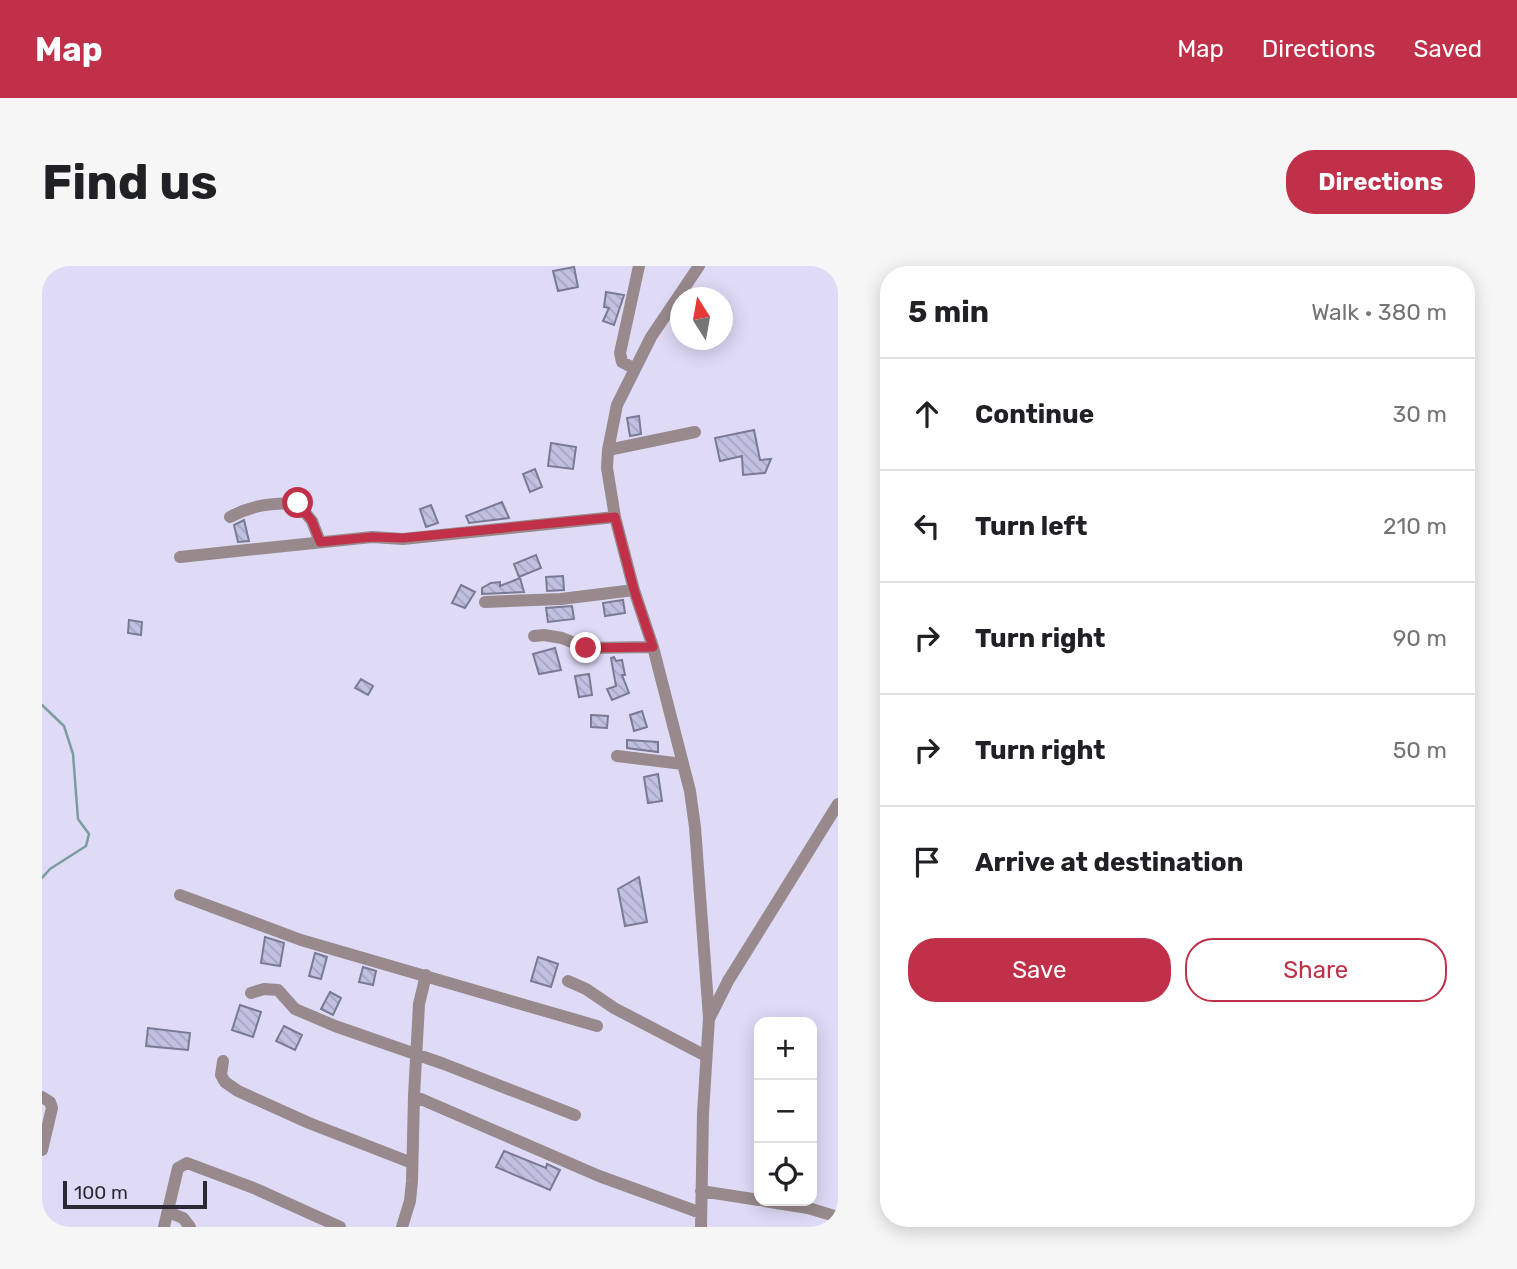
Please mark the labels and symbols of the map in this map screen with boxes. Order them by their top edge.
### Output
north arrow [670,287,733,350]
route start [282,487,313,518]
route end [570,632,601,663]
scale bar [63,1178,206,1210]

